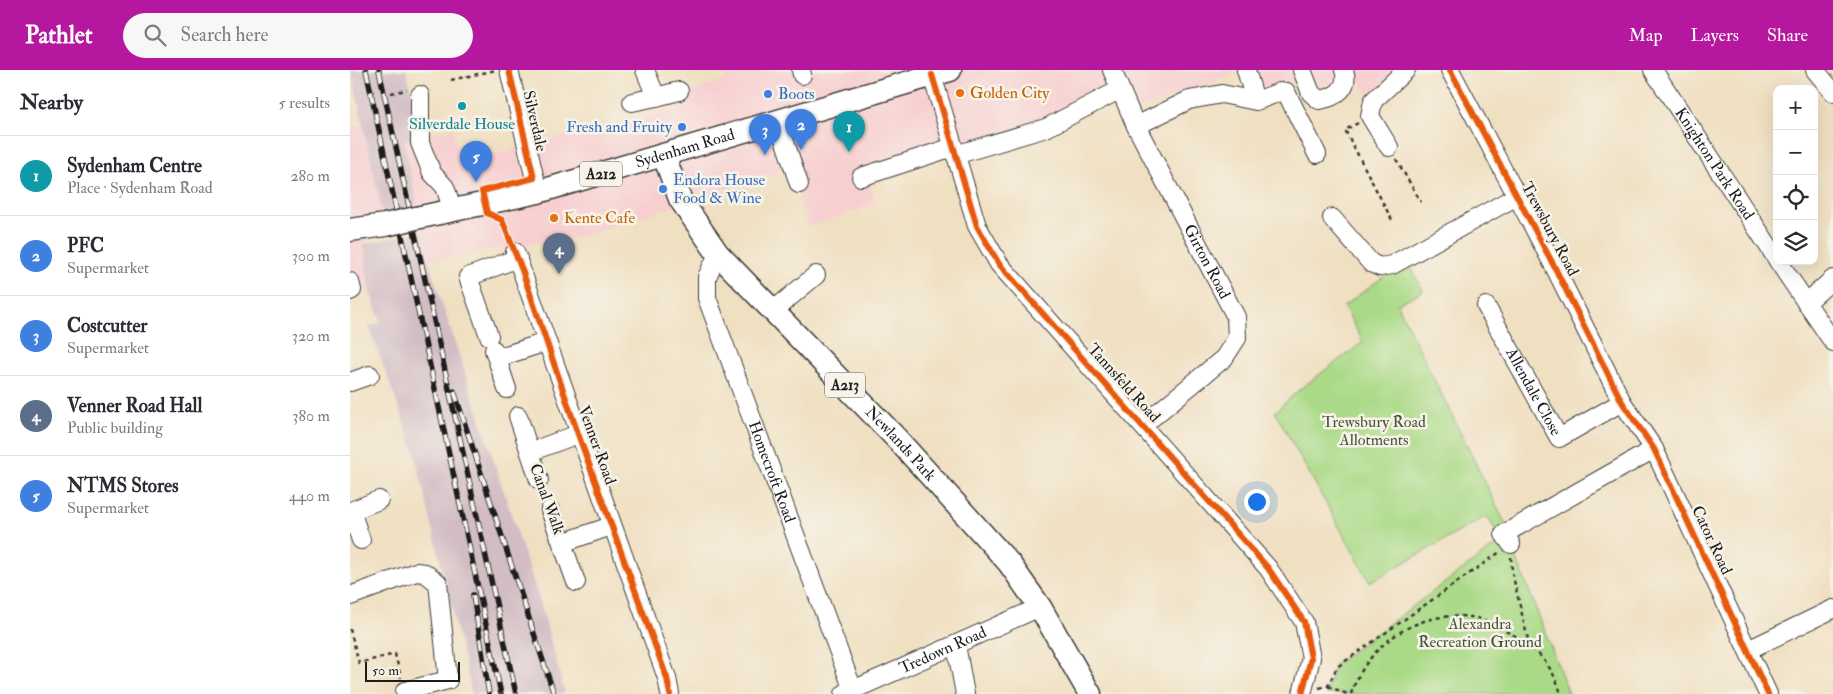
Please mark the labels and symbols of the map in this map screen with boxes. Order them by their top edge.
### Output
place label: Golden City [970,83,1050,103]
place label: Boots [778,84,815,104]
marker: Golden City [954,87,966,99]
marker: Boots [762,88,774,100]
street label: Silverdale [518,89,552,154]
marker: Silverdale House [456,100,468,112]
street label: Knighton Park Road [1670,104,1759,224]
pin: 2 [785,109,817,150]
pin: 1 [833,111,865,152]
place label: Silverdale House [409,114,515,134]
pin: 3 [749,114,781,155]
place label: Fresh and Fruity [566,117,673,137]
marker: Fresh and Fruity [676,121,688,133]
street label: Sydenham Road [633,124,737,173]
pin: 5 [460,141,492,182]
road number: A212 [580,162,622,186]
place label: Endora House Food & Wine [673,170,766,208]
street label: Trewsbury Road [1517,178,1583,280]
marker: Endora House Food & Wine [657,183,669,195]
place label: Kente Cafe [564,208,635,228]
marker: Kente Cafe [548,212,560,224]
street label: Girton Road [1179,221,1235,303]
pin: 4 [543,233,575,274]
street label: Tannsfeld Road [1083,339,1165,427]
street label: Allendale Close [1501,343,1566,439]
road number: A213 [825,372,865,398]
street label: Newlands Park [861,402,941,486]
street label: Venner Road [573,403,621,487]
park label: Trewsbury Road Allotments [1322,412,1426,450]
street label: Homecroft Road [744,418,800,526]
street label: Canal Walk [525,461,569,537]
your location [1244,489,1270,515]
street label: Cator Road [1687,502,1737,578]
park label: Alexandra Recreation Ground [1418,614,1542,652]
street label: Tredown Road [896,622,989,678]
scale bar [365,659,460,682]

